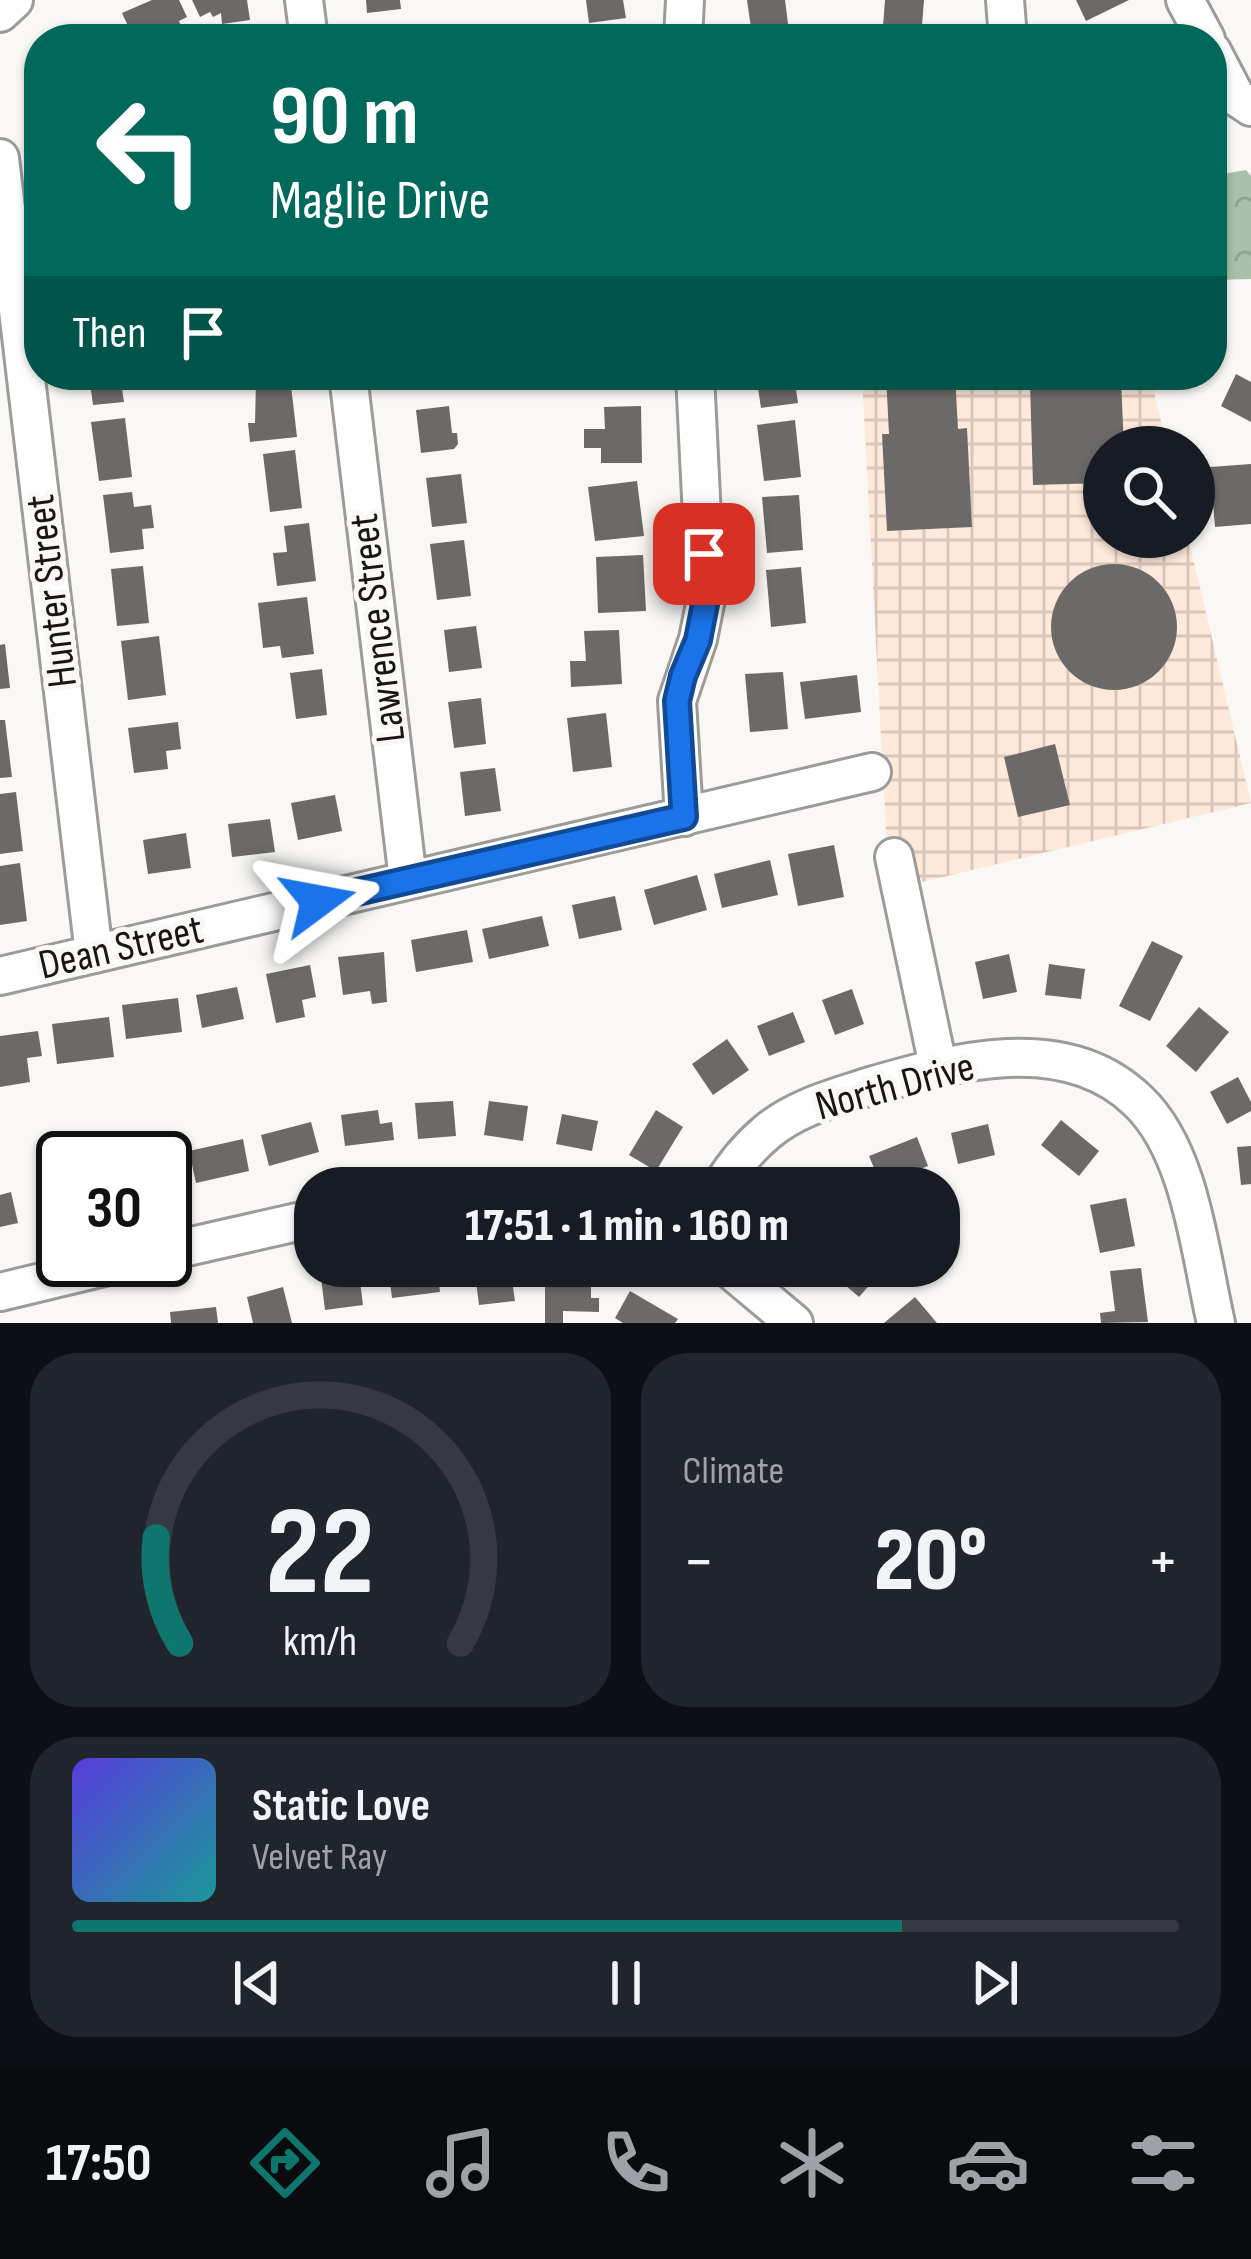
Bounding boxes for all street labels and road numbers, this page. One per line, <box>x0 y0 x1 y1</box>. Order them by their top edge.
street label: Hunter Street <box>15 492 89 690</box>
street label: Lawrence Street <box>339 511 417 745</box>
street label: Dean Street <box>34 904 208 992</box>
street label: North Drive <box>810 1041 980 1133</box>

